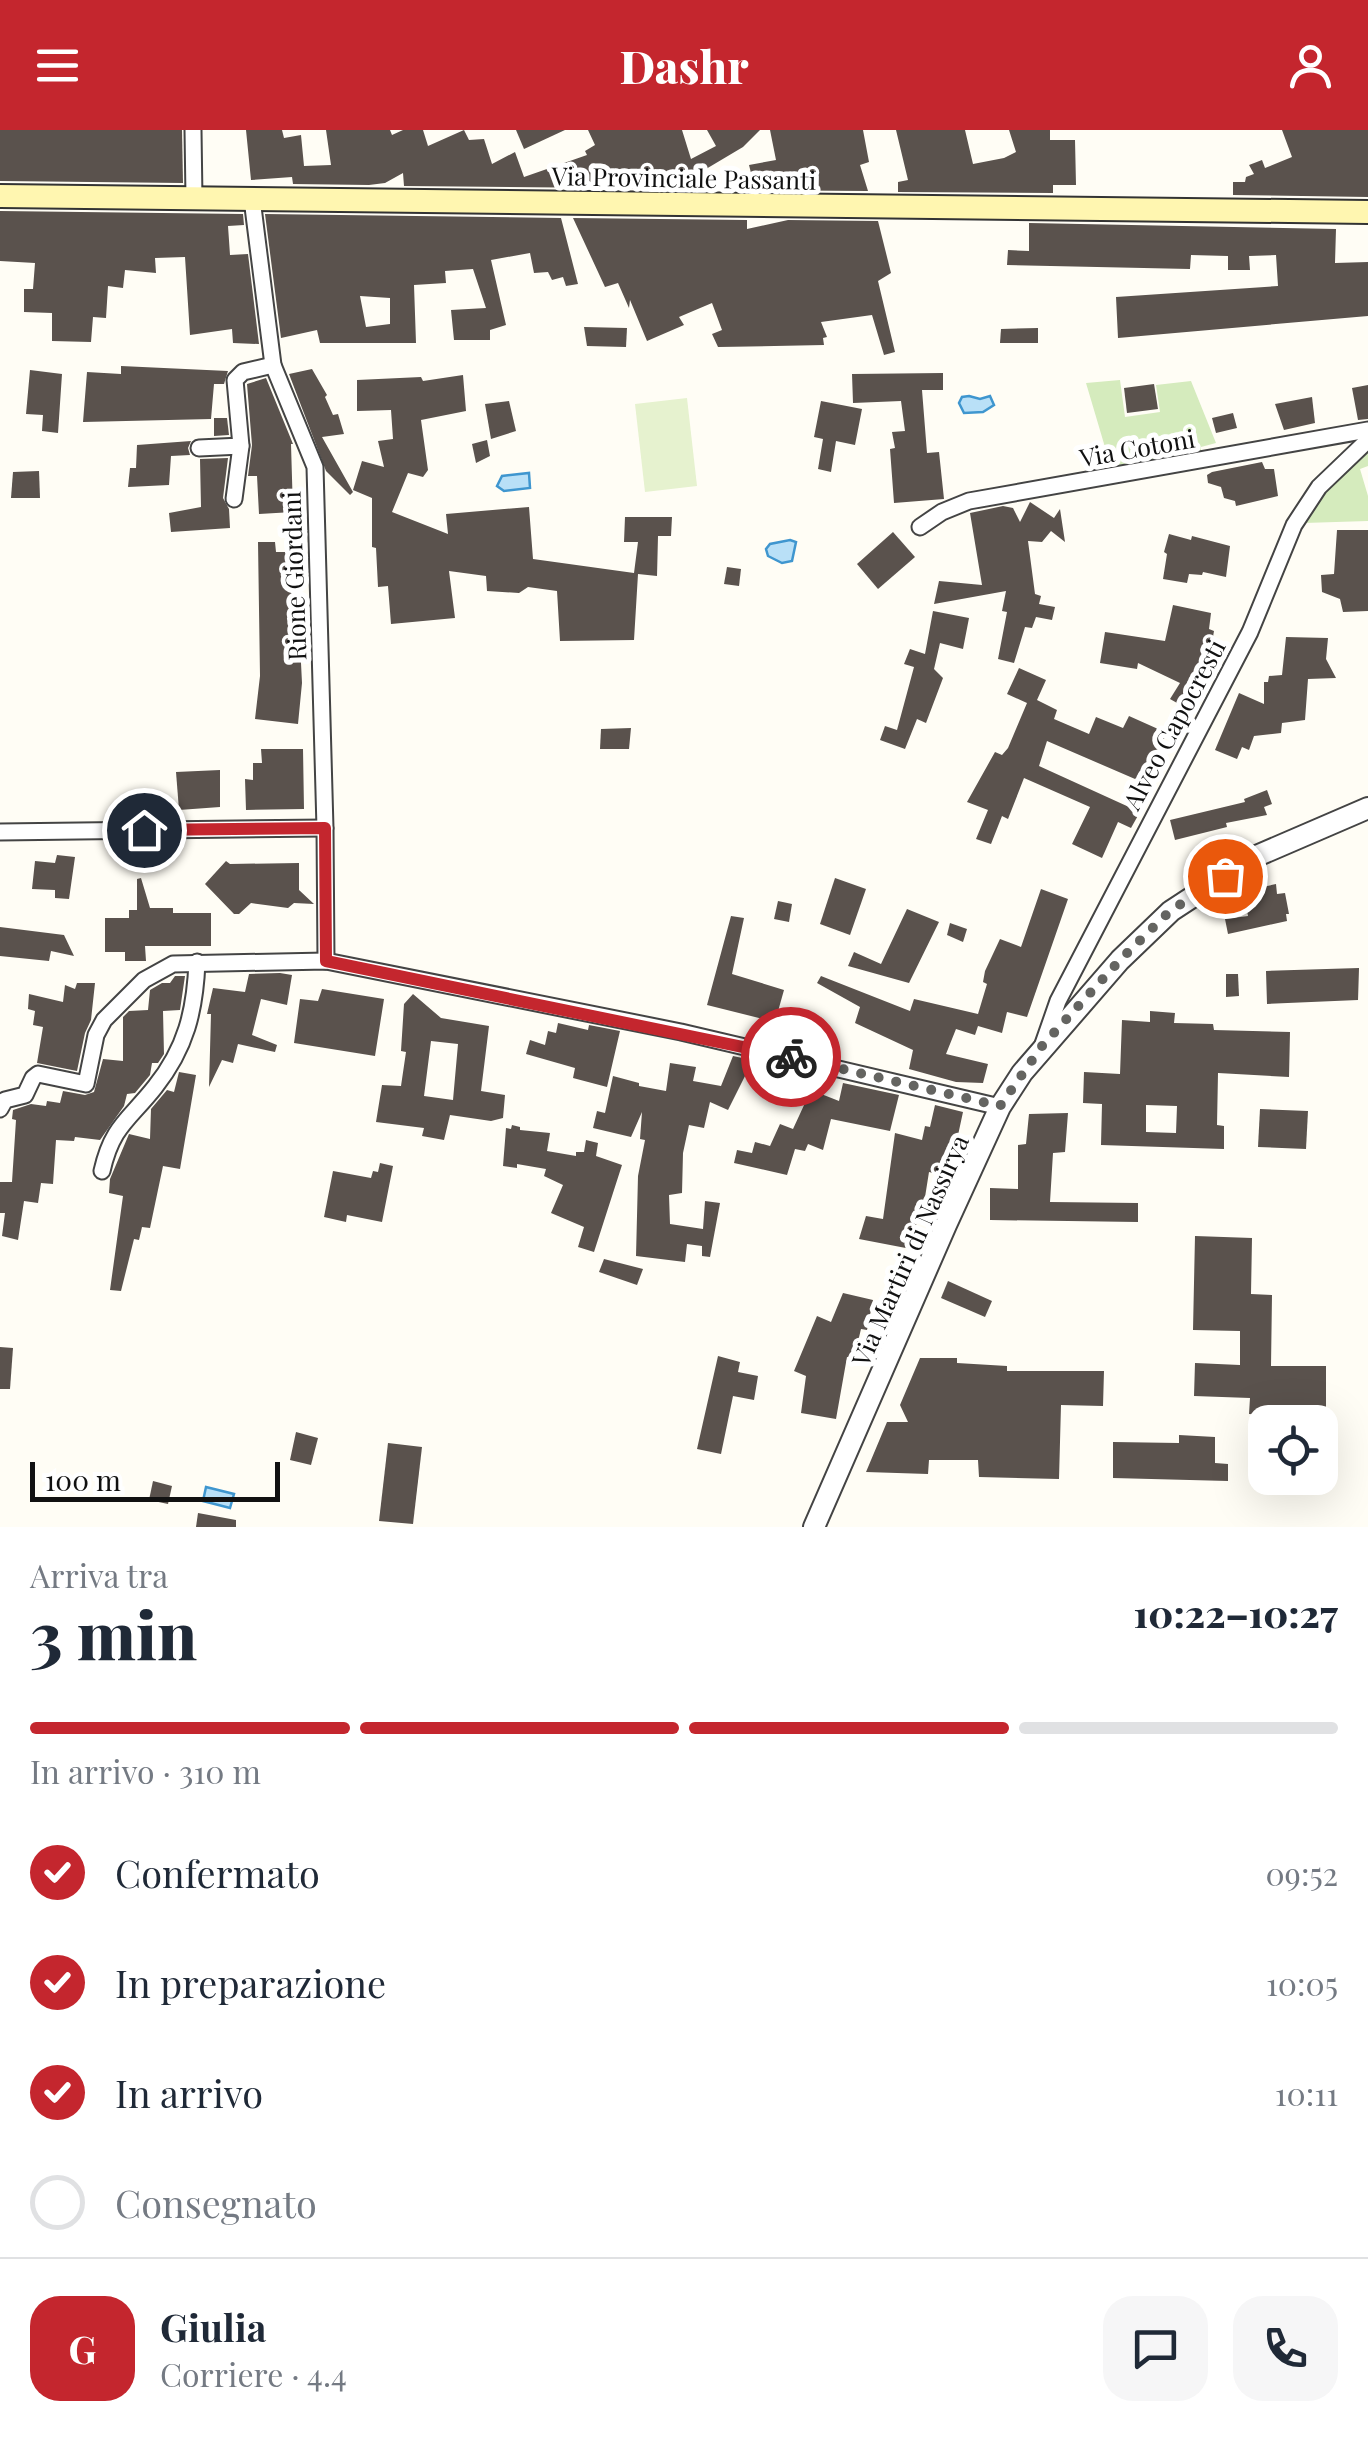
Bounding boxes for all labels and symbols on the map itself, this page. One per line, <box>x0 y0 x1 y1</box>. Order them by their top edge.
street label: Via Provinciale Passanti <box>550 158 817 196</box>
street label: Via Cotoni <box>1076 421 1197 474</box>
street label: Rione Giordani <box>274 491 312 661</box>
street label: Alveo Capocresti <box>1114 633 1232 816</box>
pin <box>102 788 187 873</box>
pin <box>1183 834 1268 919</box>
courier <box>741 1007 841 1107</box>
street label: Via Martiri di Nassirya <box>843 1129 975 1372</box>
scale bar <box>30 1457 280 1502</box>

